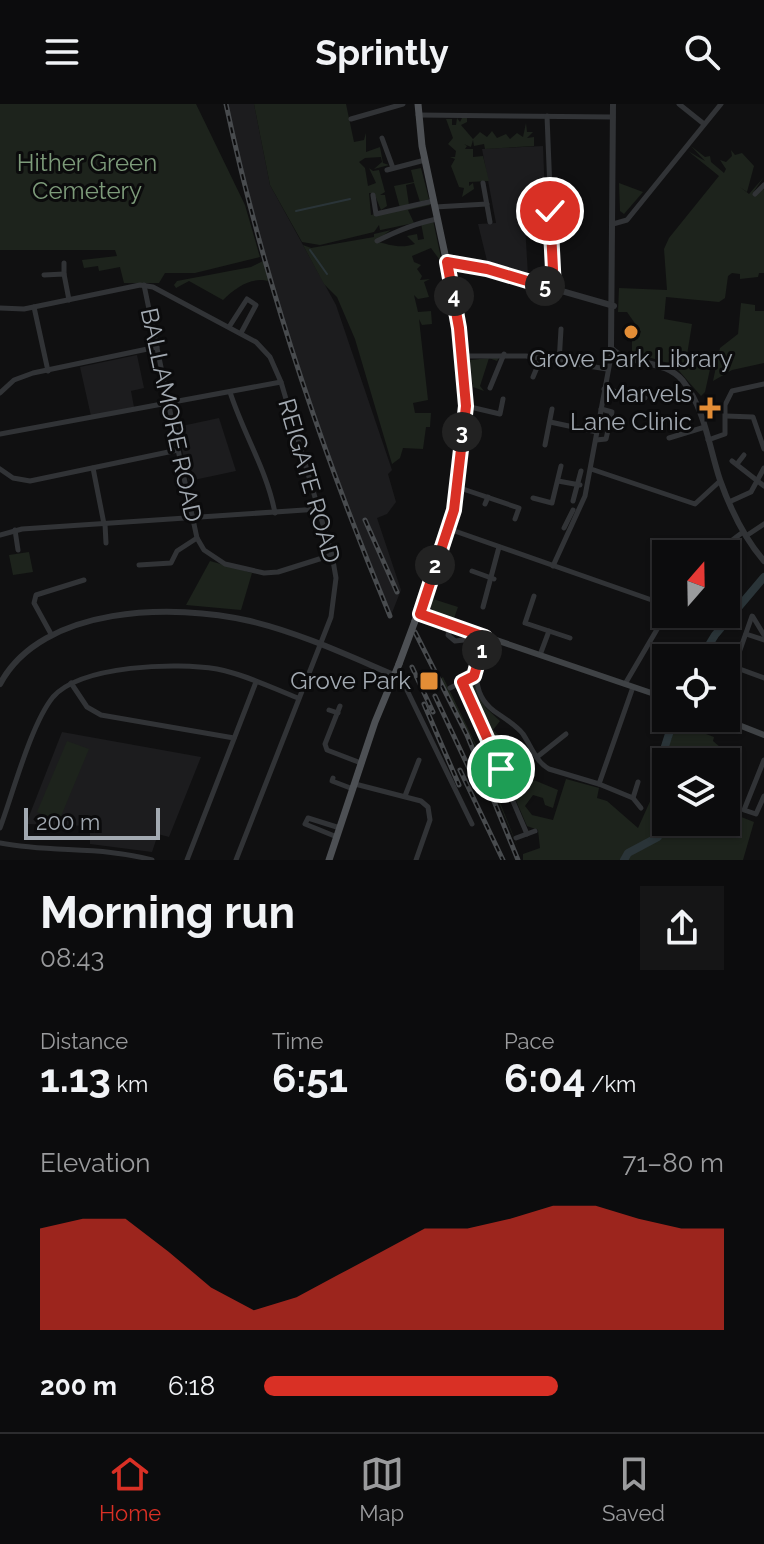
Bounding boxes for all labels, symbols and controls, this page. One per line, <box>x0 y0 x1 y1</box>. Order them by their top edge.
icon: menu <box>40 30 84 74</box>
icon: search <box>680 30 724 74</box>
text: Sprintly <box>315 31 449 73</box>
park label: Hither Green Cemetery <box>17 148 157 205</box>
pin <box>516 177 584 245</box>
icon: check <box>528 189 572 233</box>
pin: 5 <box>525 266 565 306</box>
text: 5 <box>539 273 551 299</box>
pin: 4 <box>434 276 474 316</box>
text: 4 <box>448 283 460 309</box>
street label: BALLAMORE ROAD <box>135 305 208 525</box>
marker: Grove Park Library <box>622 323 640 341</box>
place label: Grove Park Library <box>529 344 733 373</box>
place label: Marvels Lane Clinic <box>570 379 692 436</box>
street label: REIGATE ROAD <box>272 395 347 566</box>
marker: Marvels Lane Clinic <box>699 397 721 419</box>
pin: 3 <box>442 412 482 452</box>
text: 3 <box>456 419 468 445</box>
north arrow <box>652 540 740 628</box>
map controls <box>652 540 740 836</box>
pin: 2 <box>415 545 455 585</box>
text: 2 <box>429 552 441 578</box>
pin: 1 <box>462 630 502 670</box>
text: 1 <box>477 637 487 663</box>
button: locate <box>652 644 740 732</box>
place label: Grove Park <box>290 666 411 695</box>
marker: Grove Park <box>418 670 440 692</box>
pin <box>467 735 535 803</box>
icon: arrive <box>479 747 523 791</box>
button: layers <box>652 748 740 836</box>
scale bar <box>24 804 160 840</box>
text: 200 m <box>36 809 100 835</box>
button: share <box>640 886 724 970</box>
text: Morning run <box>40 887 295 938</box>
text: 08:43 <box>40 943 104 973</box>
text: Distance <box>40 1028 128 1054</box>
text: Time <box>272 1028 323 1054</box>
text: Pace <box>504 1028 554 1054</box>
text: 1.13 <box>40 1054 111 1101</box>
text: 6:51 <box>272 1054 348 1101</box>
text: 6:04 <box>504 1054 586 1101</box>
text: km <box>111 1071 148 1097</box>
text: /km <box>586 1071 636 1097</box>
text: Elevation <box>40 1148 150 1178</box>
text: 71–80 m <box>623 1148 724 1178</box>
text: 200 m <box>40 1371 117 1401</box>
text: 6:18 <box>168 1371 215 1401</box>
tab: Home <box>99 1452 161 1526</box>
tab: Map <box>359 1452 404 1526</box>
tab: Saved <box>602 1452 665 1526</box>

